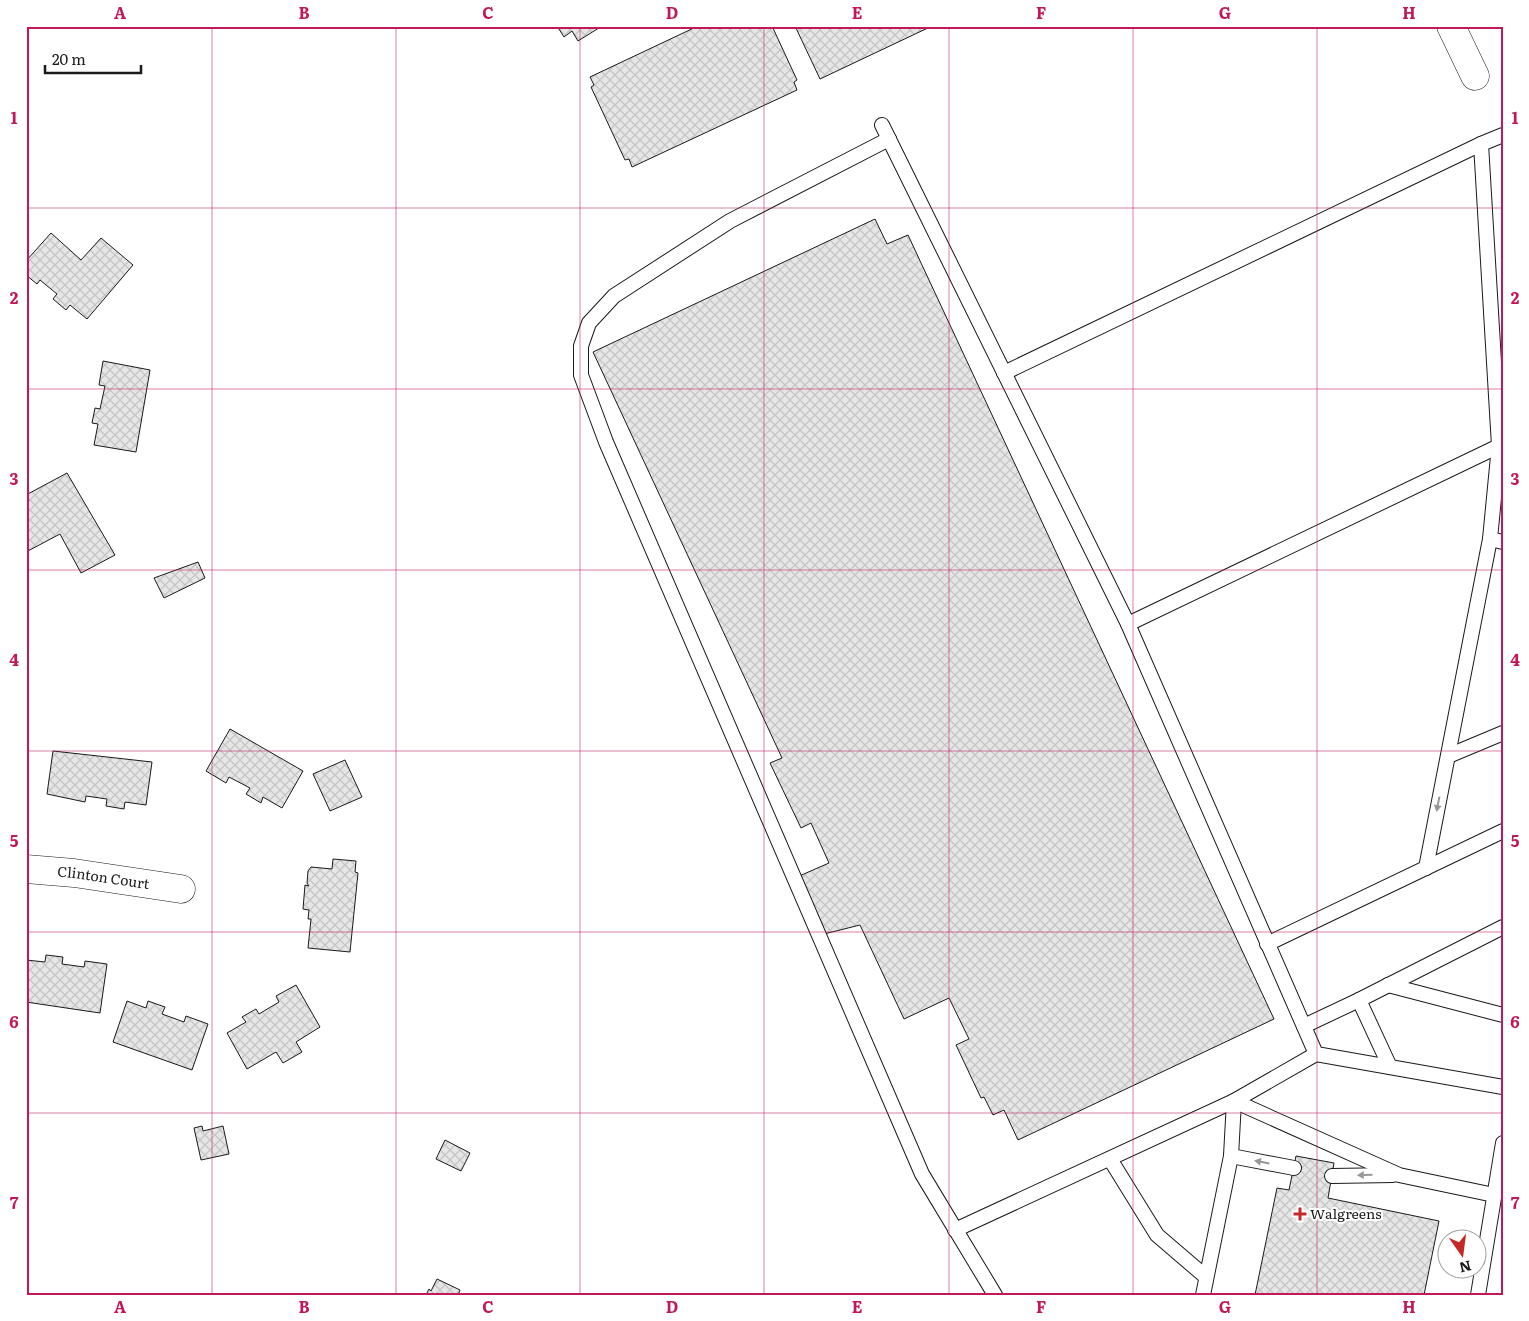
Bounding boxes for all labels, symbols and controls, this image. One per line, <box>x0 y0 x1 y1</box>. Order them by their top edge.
text: A <box>114 0 126 24</box>
text: B <box>298 0 310 24</box>
text: C <box>482 0 494 24</box>
text: D <box>666 0 678 24</box>
text: E <box>852 0 863 24</box>
text: F <box>1036 0 1046 24</box>
text: G <box>1219 0 1231 24</box>
text: H <box>1402 0 1416 24</box>
scale bar <box>45 42 141 74</box>
text: 20 m <box>52 47 86 70</box>
text: 1 <box>11 105 18 129</box>
text: 1 <box>1512 105 1519 129</box>
text: 2 <box>10 285 19 309</box>
text: 2 <box>1511 285 1520 309</box>
text: 3 <box>10 466 19 490</box>
text: 3 <box>1511 466 1520 490</box>
text: 4 <box>9 647 19 671</box>
text: 4 <box>1510 647 1520 671</box>
one-way arrow <box>1434 796 1442 812</box>
text: 5 <box>10 828 19 852</box>
text: 5 <box>1511 828 1520 852</box>
street label: Clinton Court <box>57 861 151 893</box>
text: 6 <box>9 1009 19 1033</box>
text: 6 <box>1510 1009 1520 1033</box>
one-way arrow <box>1254 1158 1270 1166</box>
one-way arrow <box>1357 1172 1373 1180</box>
text: 7 <box>10 1190 19 1214</box>
text: 7 <box>1511 1190 1520 1214</box>
place label: Walgreens <box>1310 1203 1381 1223</box>
marker: Walgreens <box>1294 1208 1306 1220</box>
north arrow <box>1436 1228 1486 1278</box>
text: N <box>1457 1256 1474 1279</box>
text: A <box>114 1294 126 1318</box>
text: B <box>298 1294 310 1318</box>
text: C <box>482 1294 494 1318</box>
text: D <box>666 1294 678 1318</box>
text: E <box>852 1294 863 1318</box>
text: F <box>1036 1294 1046 1318</box>
text: G <box>1219 1294 1231 1318</box>
text: H <box>1402 1294 1416 1318</box>

